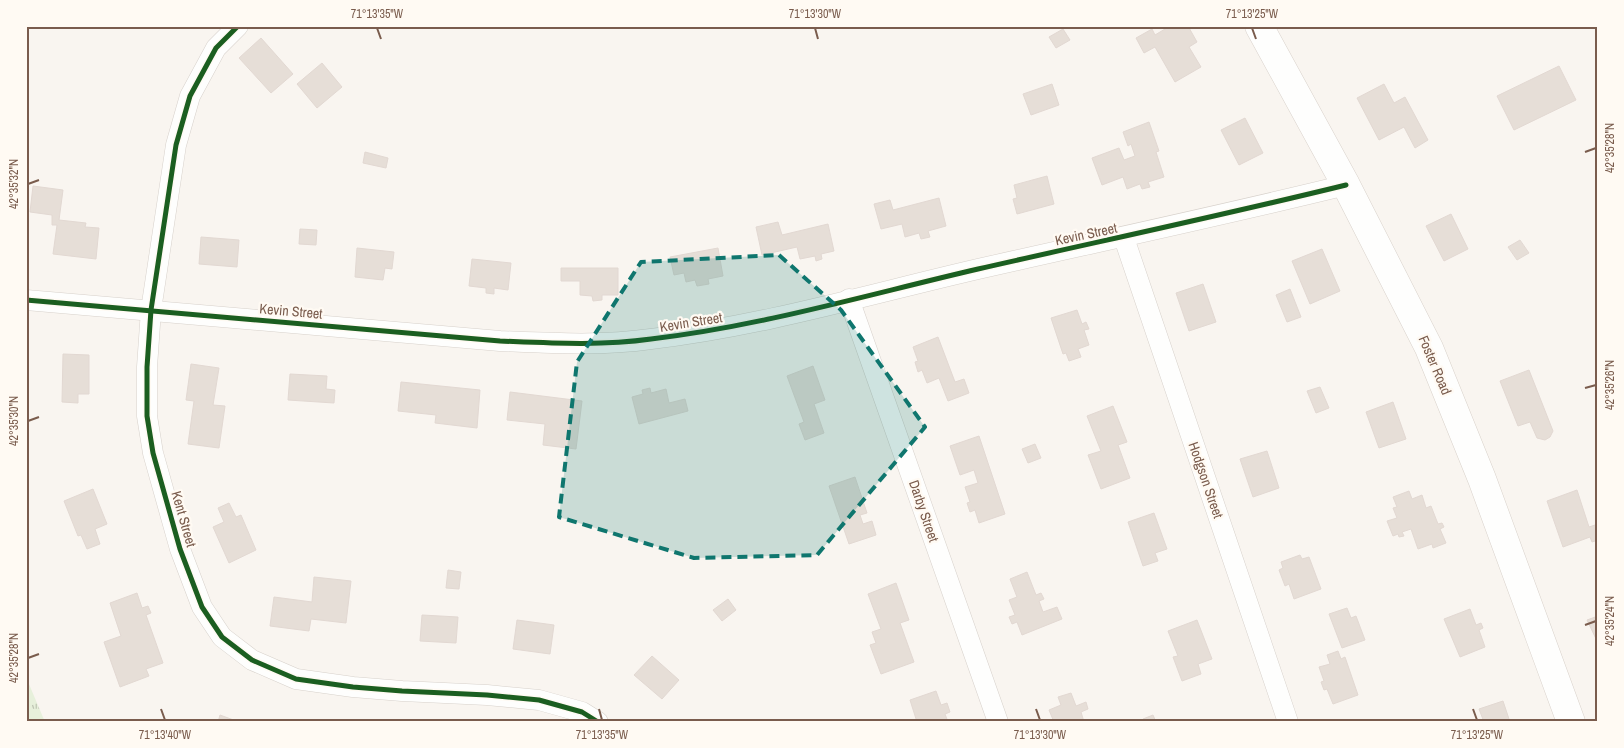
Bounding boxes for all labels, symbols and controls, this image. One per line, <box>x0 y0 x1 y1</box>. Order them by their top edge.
text: 71°13'35"W <box>351 6 404 22</box>
text: 71°13'30"W <box>789 6 842 22</box>
text: 71°13'25"W <box>1226 6 1279 22</box>
text: 42°35'28"N <box>1602 123 1618 173</box>
text: 42°35'32"N <box>6 159 22 209</box>
street label: Kevin Street <box>1053 219 1119 249</box>
street label: Kevin Street <box>259 299 323 323</box>
street label: Kevin Street <box>658 308 724 336</box>
street label: Foster Road <box>1414 333 1456 397</box>
text: 42°35'26"N <box>1602 360 1618 410</box>
text: 42°35'30"N <box>6 396 22 446</box>
street label: Hodgson Street <box>1185 439 1227 521</box>
street label: Darby Street <box>905 478 943 544</box>
street label: Kent Street <box>167 489 201 549</box>
text: 42°35'24"N <box>1602 596 1618 646</box>
text: 42°35'28"N <box>6 633 22 683</box>
text: 71°13'40"W <box>139 727 192 743</box>
text: 71°13'35"W <box>576 727 629 743</box>
text: 71°13'30"W <box>1014 727 1067 743</box>
text: 71°13'25"W <box>1451 727 1504 743</box>

